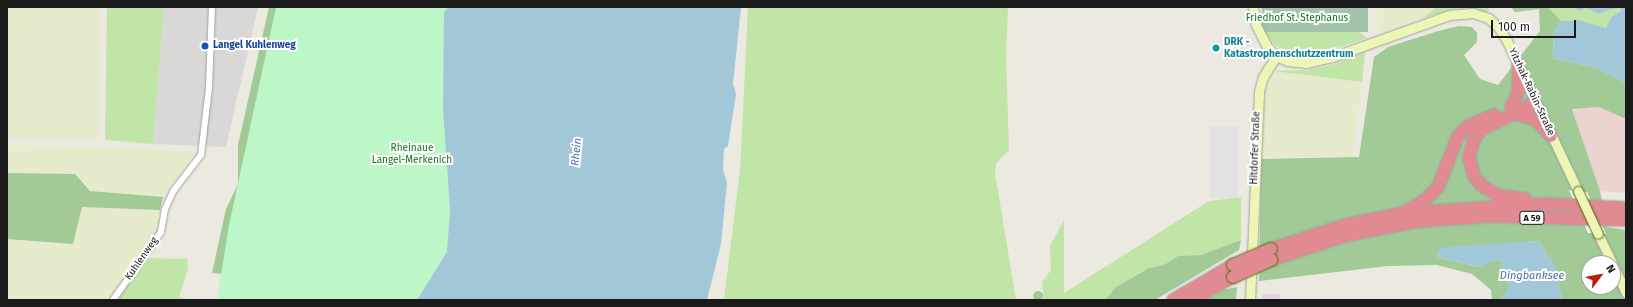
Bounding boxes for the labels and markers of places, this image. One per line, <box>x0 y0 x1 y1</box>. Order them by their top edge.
place label: DRK - Katastrophenschutzzentrum <box>1224 36 1353 60</box>
place label: Langel Kuhlenweg <box>213 40 296 52</box>
marker: Langel Kuhlenweg <box>200 41 210 51</box>
marker: DRK - Katastrophenschutzzentrum <box>1211 43 1221 53</box>

